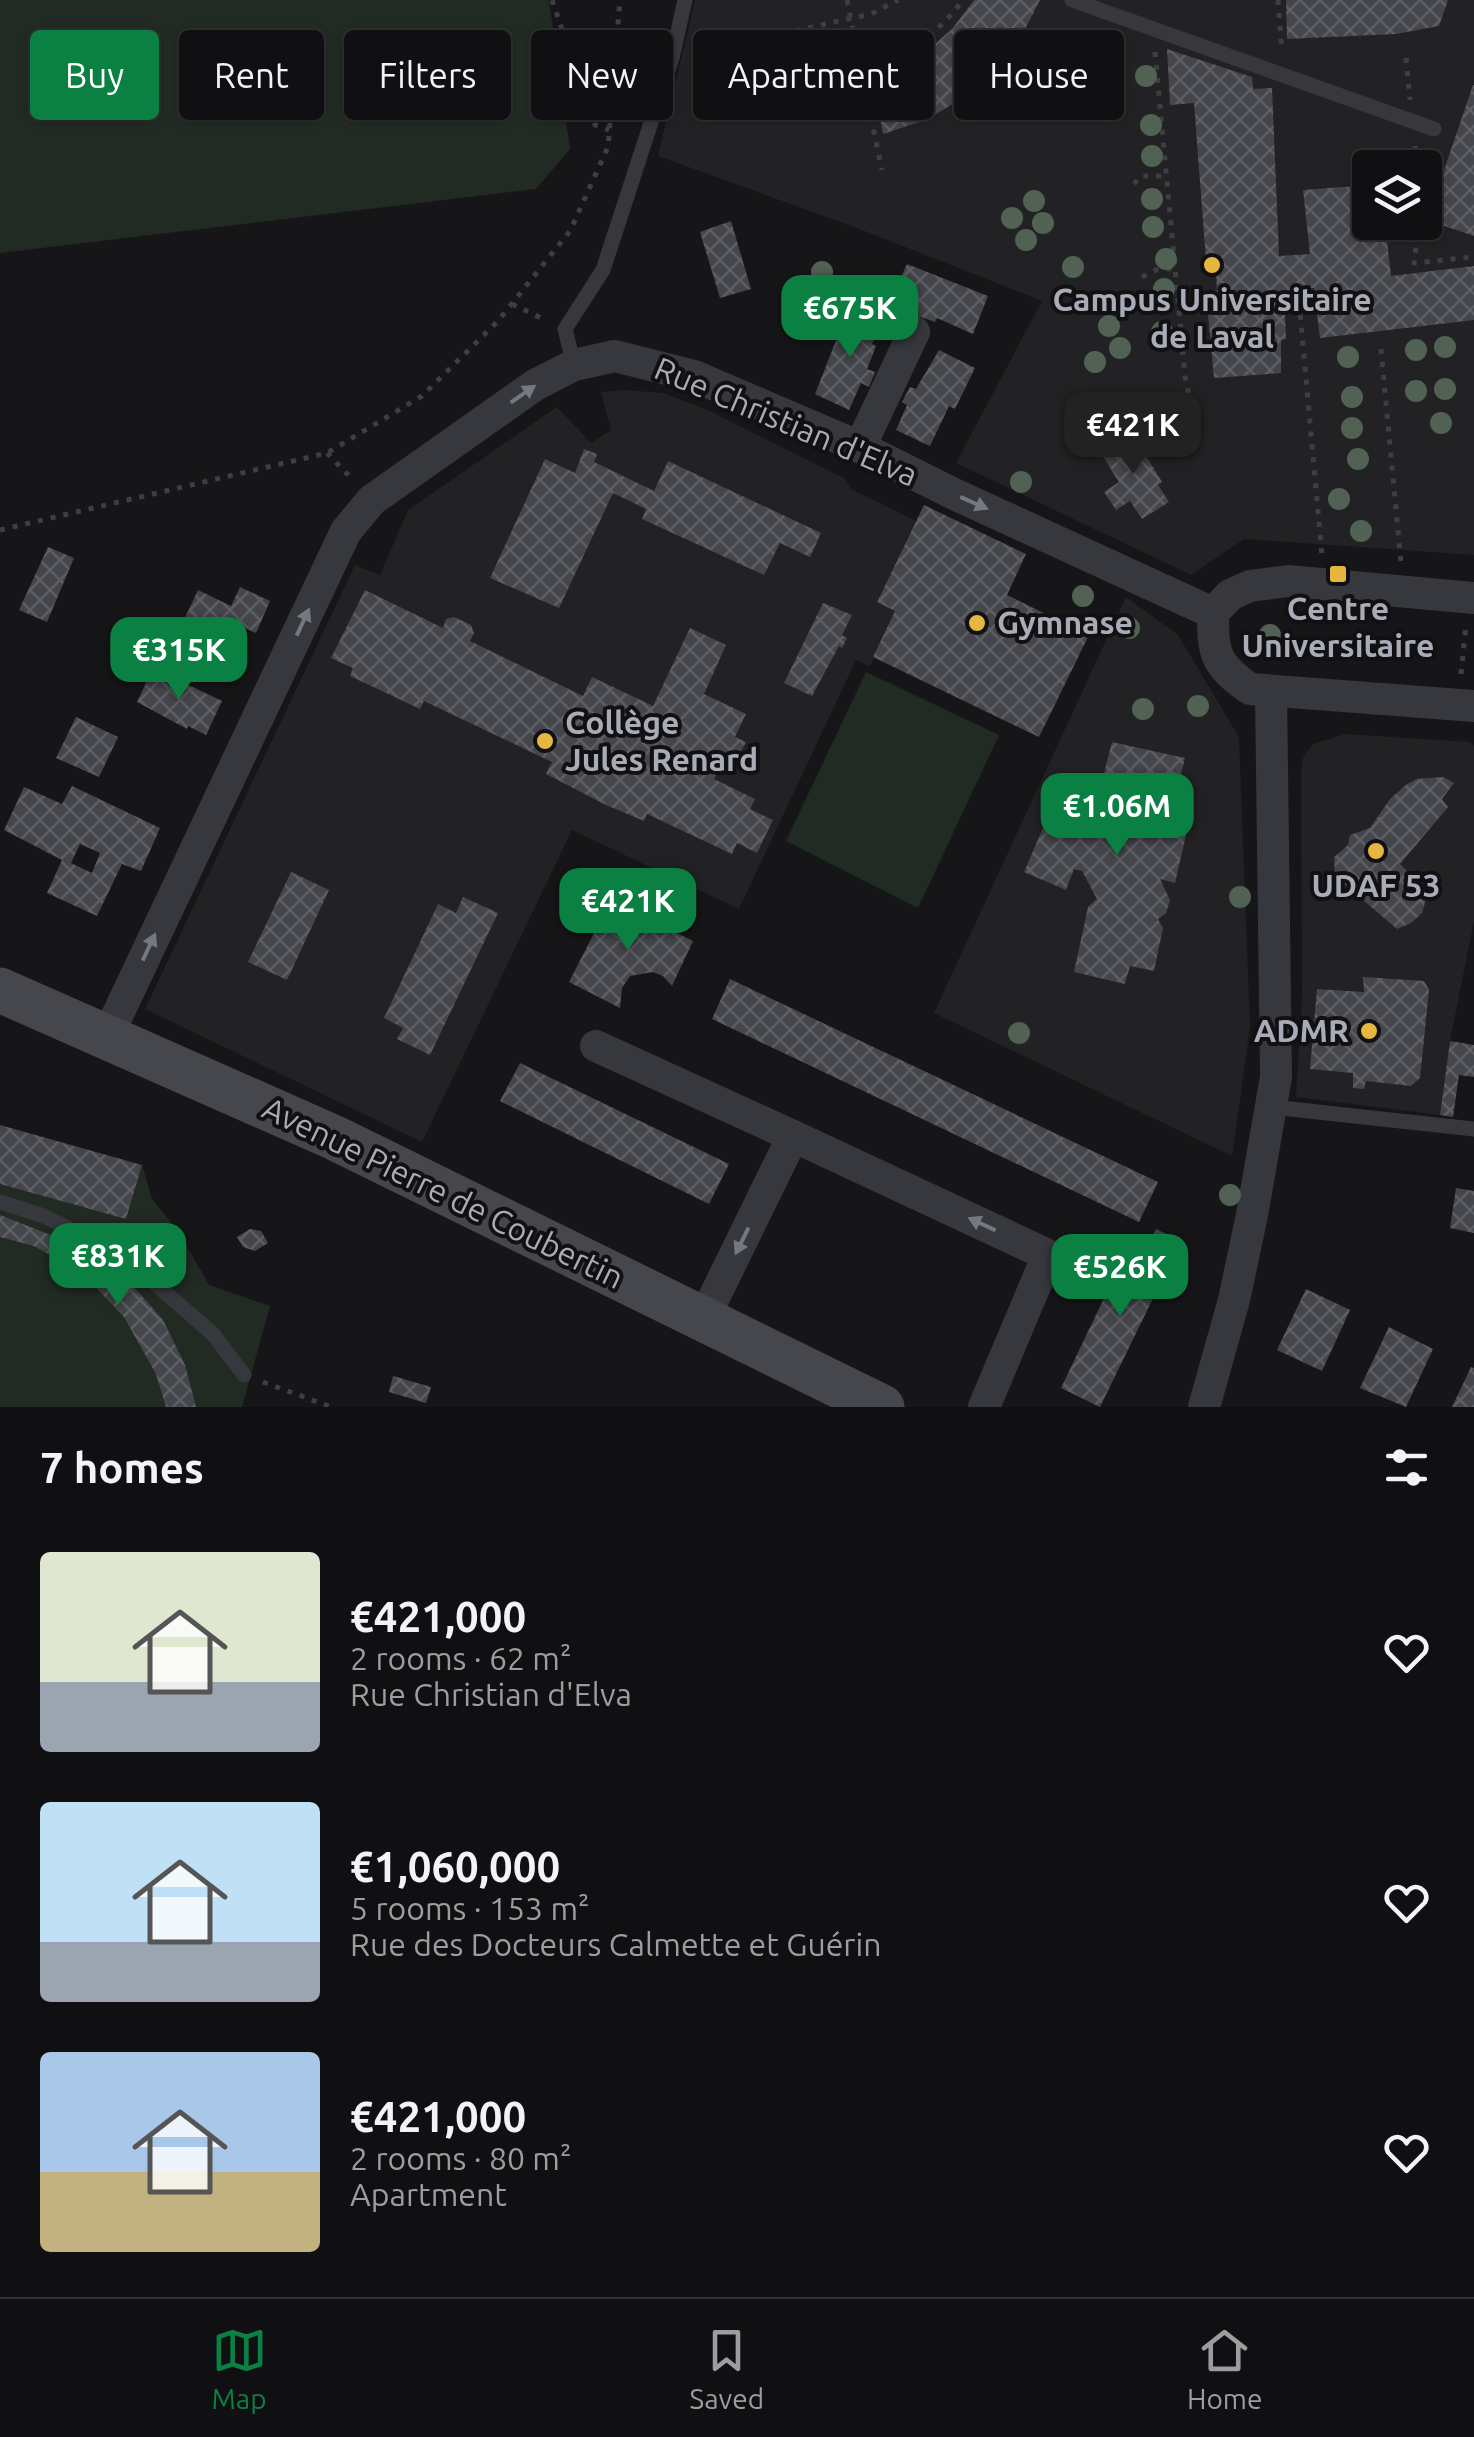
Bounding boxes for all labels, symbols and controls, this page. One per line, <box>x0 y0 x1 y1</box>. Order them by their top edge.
chip: Buy <box>30 30 159 120</box>
chip: Rent <box>179 30 324 120</box>
chip: Filters <box>344 30 511 120</box>
chip: New <box>531 30 673 120</box>
chip: Apartment <box>693 30 934 120</box>
chip: House <box>954 30 1124 120</box>
map controls <box>1352 150 1442 240</box>
button: layers <box>1352 150 1442 240</box>
marker: Campus Universitaire de Laval <box>1201 254 1223 276</box>
pin: €675K <box>780 275 920 360</box>
place label: Campus Universitaire de Laval <box>1052 281 1372 354</box>
text: €675K <box>803 289 897 325</box>
street label: Rue Christian d'Elva <box>650 349 923 493</box>
one-way arrow <box>509 385 536 404</box>
pin: €421K <box>1063 392 1203 477</box>
text: €421K <box>1086 406 1180 442</box>
one-way arrow <box>959 495 989 511</box>
marker: Centre Universitaire <box>1327 563 1349 585</box>
place label: Centre Universitaire <box>1242 590 1434 663</box>
place label: Gymnase <box>997 604 1133 640</box>
one-way arrow <box>295 607 311 637</box>
marker: Gymnase <box>966 612 988 634</box>
pin: €315K <box>109 617 249 702</box>
text: €315K <box>132 631 226 667</box>
place label: Collège Jules Renard <box>565 704 758 777</box>
marker: Collège Jules Renard <box>534 730 556 752</box>
pin: €1.06M <box>1036 773 1198 858</box>
text: €1.06M <box>1063 787 1171 823</box>
marker: UDAF 53 <box>1365 840 1387 862</box>
place label: UDAF 53 <box>1311 867 1441 903</box>
pin: €421K <box>558 868 698 953</box>
text: €421K <box>581 882 675 918</box>
one-way arrow <box>141 933 158 962</box>
place label: ADMR <box>1254 1012 1349 1048</box>
marker: ADMR <box>1358 1020 1380 1042</box>
street label: Avenue Pierre de Coubertin <box>257 1089 629 1295</box>
one-way arrow <box>967 1216 996 1233</box>
pin: €831K <box>48 1223 188 1308</box>
one-way arrow <box>734 1227 751 1256</box>
pin: €526K <box>1050 1234 1190 1319</box>
text: €831K <box>71 1237 165 1273</box>
text: €526K <box>1073 1248 1167 1284</box>
icon: filters <box>1379 1440 1434 1495</box>
text: 7 homes <box>40 1444 204 1491</box>
icon: home <box>120 1592 240 1712</box>
text: €421,000 <box>350 1593 526 1640</box>
icon: heart <box>1379 1625 1434 1680</box>
text: 2 rooms · 62 m² <box>350 1640 571 1676</box>
text: Rue Christian d'Elva <box>350 1676 632 1712</box>
icon: home <box>120 1842 240 1962</box>
text: €1,060,000 <box>350 1843 560 1890</box>
icon: heart <box>1379 1875 1434 1930</box>
text: 5 rooms · 153 m² <box>350 1890 590 1926</box>
text: Rue des Docteurs Calmette et Guérin <box>350 1926 882 1962</box>
icon: home <box>120 2092 240 2212</box>
text: €421,000 <box>350 2093 526 2140</box>
icon: heart <box>1379 2125 1434 2180</box>
text: 2 rooms · 80 m² <box>350 2140 571 2176</box>
text: Apartment <box>350 2176 507 2212</box>
tab: Map <box>211 2323 267 2414</box>
tab: Saved <box>690 2323 764 2414</box>
tab: Home <box>1187 2323 1263 2414</box>

